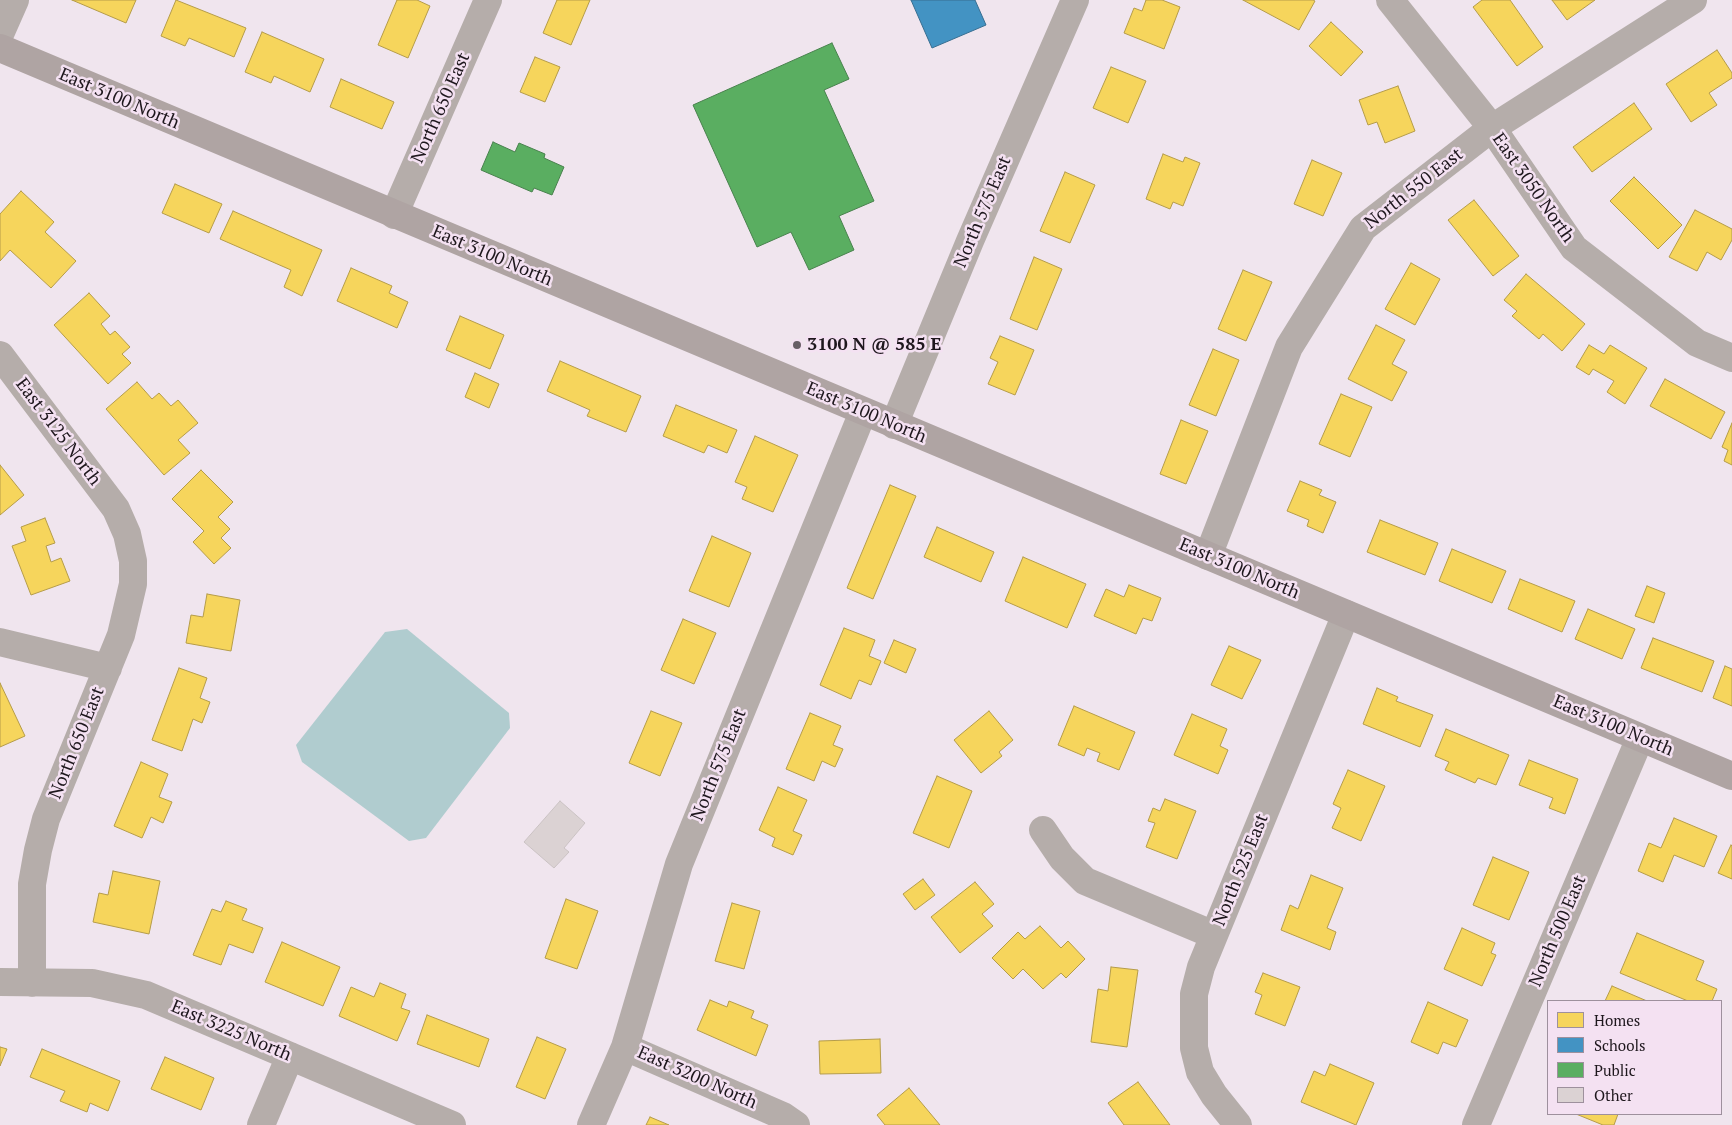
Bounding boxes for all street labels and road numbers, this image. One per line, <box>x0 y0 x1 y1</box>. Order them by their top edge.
street label: North 650 East <box>407 49 475 167</box>
street label: East 3100 North <box>56 64 182 134</box>
street label: East 3050 North <box>1487 129 1579 247</box>
street label: North 550 East <box>1361 144 1467 234</box>
street label: North 575 East <box>950 153 1016 271</box>
street label: East 3100 North <box>429 221 555 291</box>
street label: East 3125 North <box>11 374 105 490</box>
street label: East 3100 North <box>803 378 929 448</box>
street label: East 3100 North <box>1176 534 1302 604</box>
street label: North 650 East <box>45 684 109 802</box>
street label: East 3100 North <box>1550 691 1676 761</box>
street label: North 575 East <box>687 706 751 824</box>
street label: North 525 East <box>1209 811 1273 929</box>
street label: North 500 East <box>1525 872 1591 990</box>
street label: East 3225 North <box>168 996 294 1066</box>
street label: East 3200 North <box>634 1042 760 1114</box>

